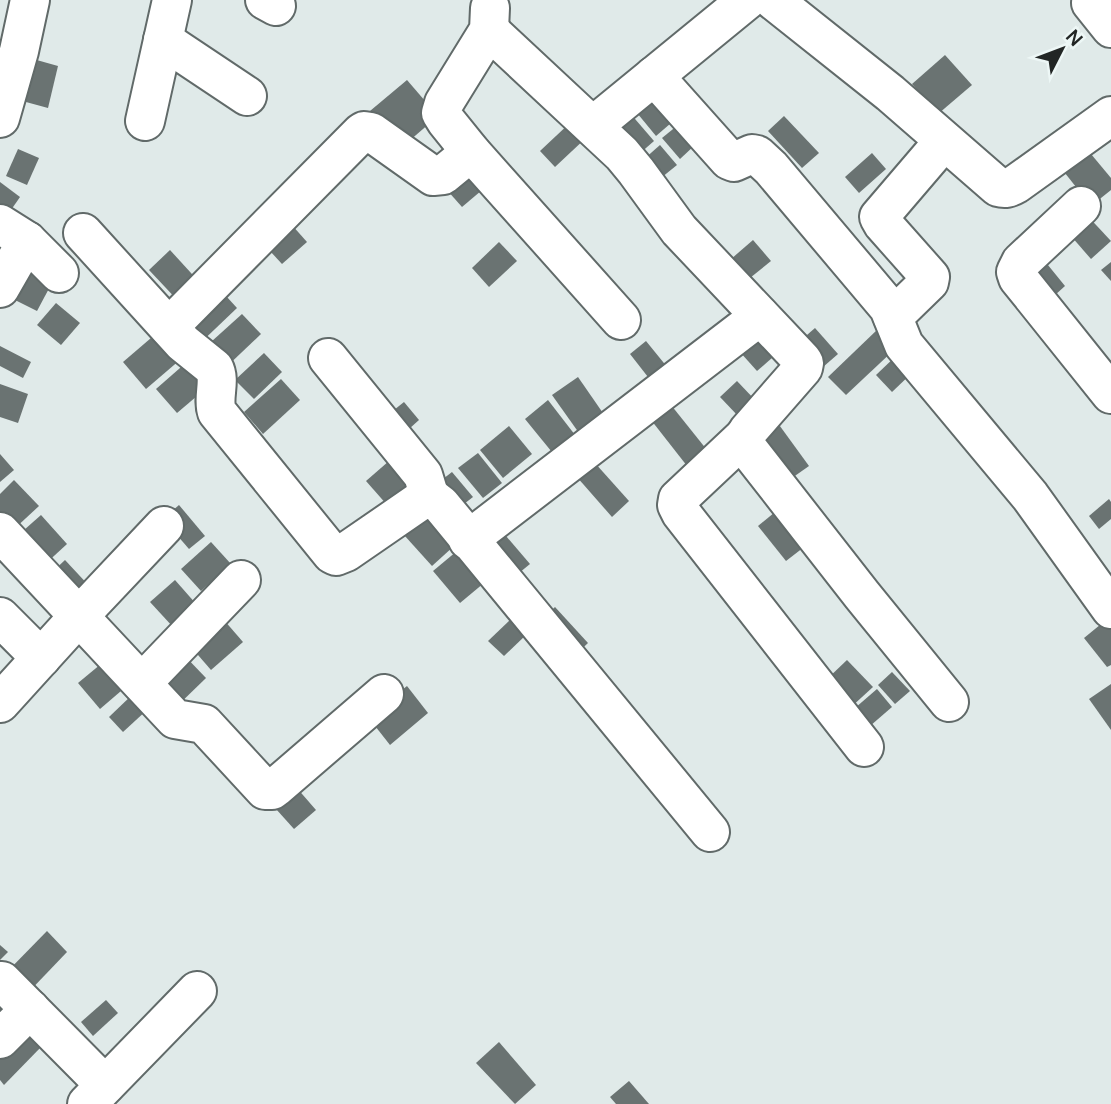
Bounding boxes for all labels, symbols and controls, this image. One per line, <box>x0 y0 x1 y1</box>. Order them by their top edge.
north arrow <box>1027 14 1097 84</box>
text: N <box>1060 24 1089 51</box>

